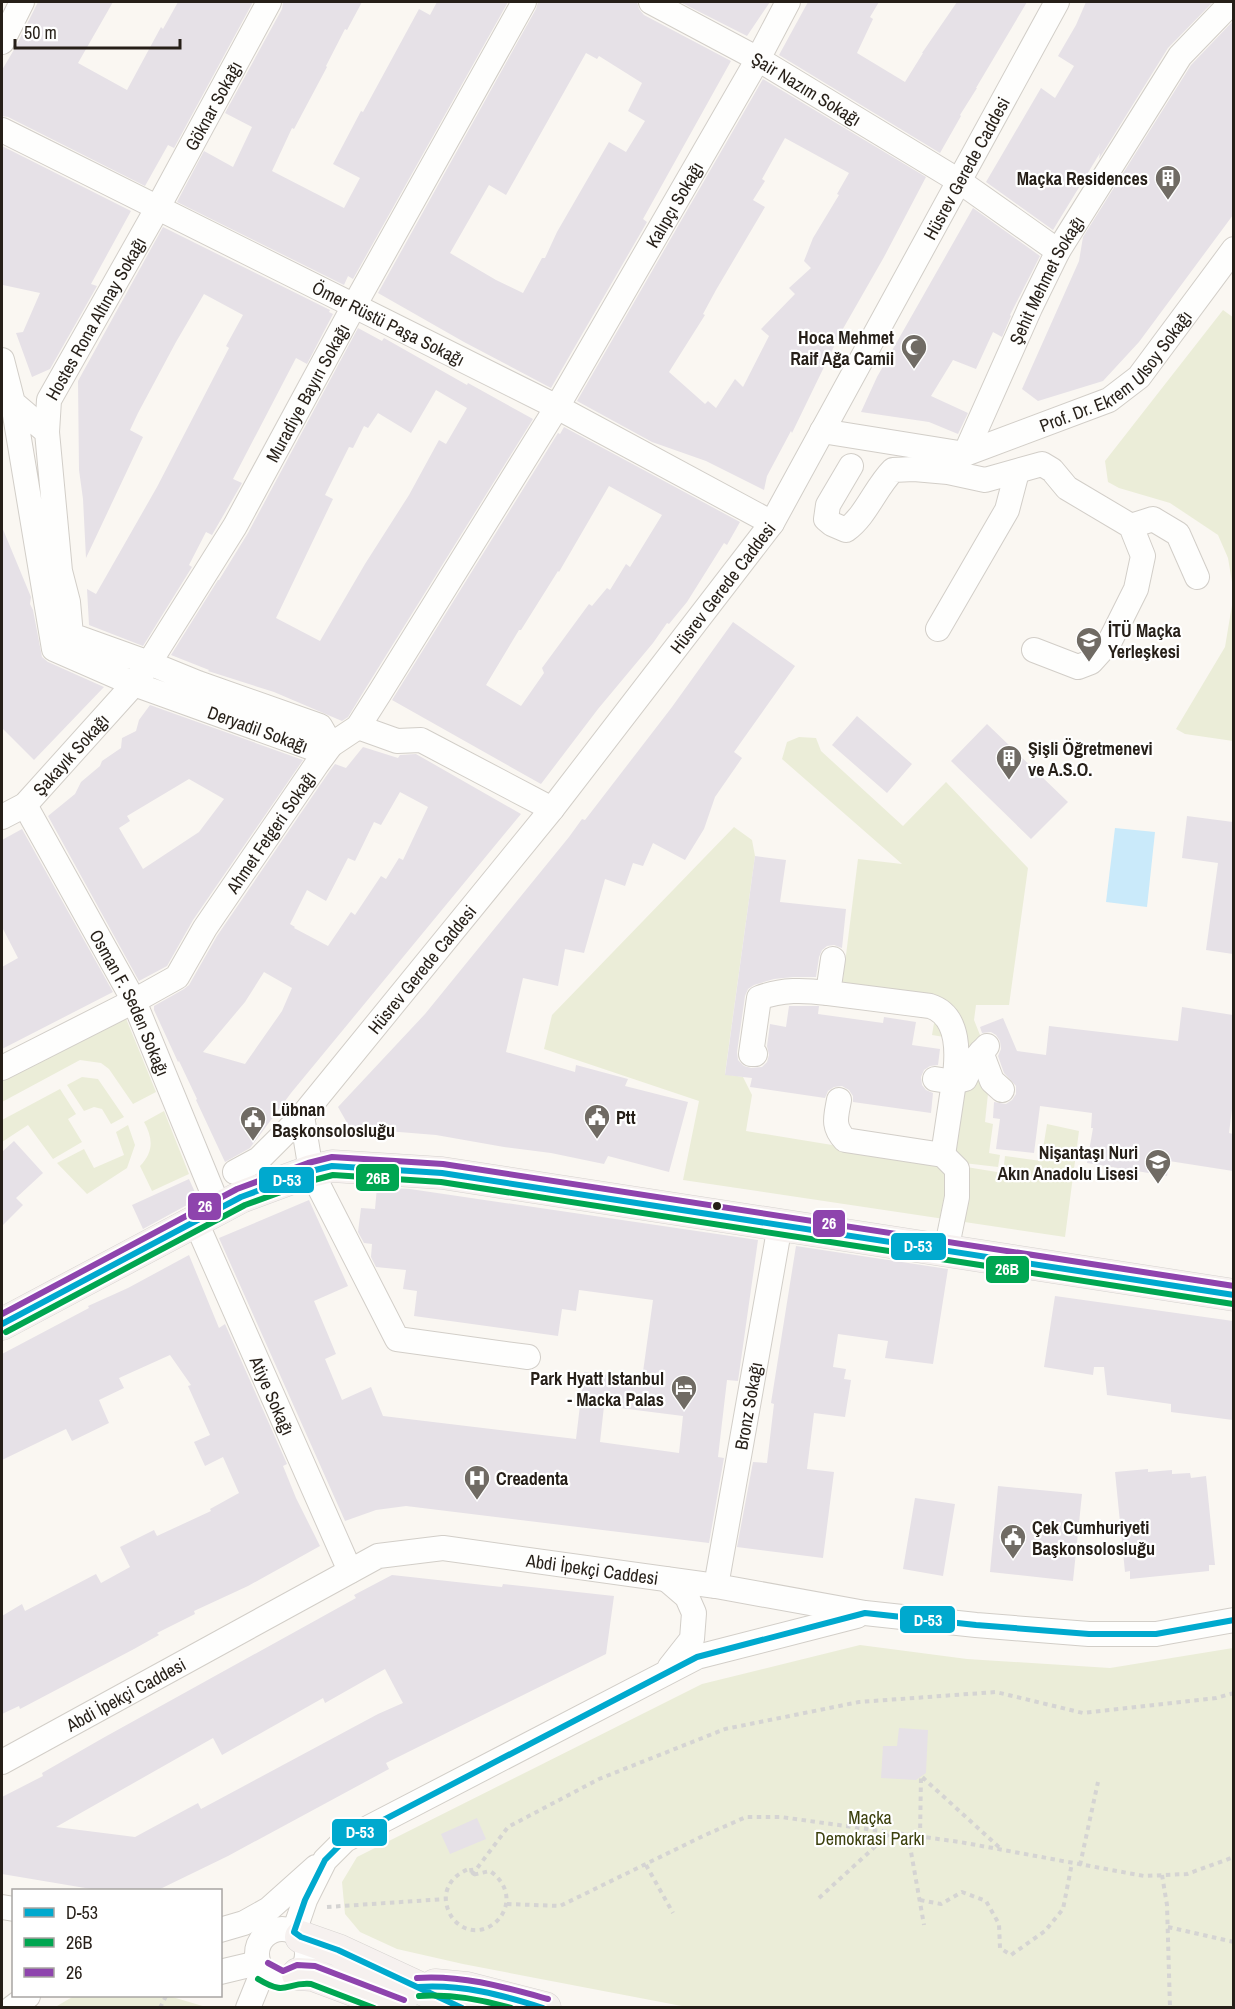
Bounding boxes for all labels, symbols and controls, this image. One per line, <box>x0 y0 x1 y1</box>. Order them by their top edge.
scale bar <box>15 12 180 50</box>
text: 50 m <box>24 20 57 45</box>
street label: Şair Nazım Sokağı <box>747 46 866 131</box>
street label: Göknar Sokağı <box>178 56 247 155</box>
street label: Hüsrev Gerede Caddesi <box>917 92 1015 244</box>
street label: Kalıpçı Sokağı <box>639 157 709 252</box>
building icon: Maçka Residences <box>1153 163 1183 201</box>
place label: Maçka Residences <box>1017 166 1148 191</box>
street label: Şehit Mehmet Sokağı <box>1003 211 1090 349</box>
street label: Hostes Rona Altınay Sokağı <box>39 232 151 404</box>
street label: Ömer Rüstü Paşa Sokağı <box>308 274 469 372</box>
street label: Prof. Dr. Ekrem Ulsoy Sokağı <box>1036 305 1197 438</box>
street label: Muradiye Bayırı Sokağı <box>259 319 355 466</box>
place label: Hoca Mehmet Raif Ağa Camii <box>790 325 894 371</box>
mosque icon: Hoca Mehmet Raif Ağa Camii <box>899 332 929 370</box>
street label: Hüsrev Gerede Caddesi <box>664 517 781 658</box>
place label: İTÜ Maçka Yerleşkesi <box>1108 618 1182 664</box>
school or university icon: İTÜ Maçka Yerleşkesi <box>1074 625 1104 663</box>
street label: Deryadil Sokağı <box>204 699 312 758</box>
street label: Şakayık Sokağı <box>27 708 114 801</box>
place label: Şişli Öğretmenevi ve A.S.O. <box>1028 736 1153 782</box>
building icon: Şişli Öğretmenevi ve A.S.O. <box>994 743 1024 781</box>
street label: Ahmet Fetgeri Sokağı <box>219 766 321 899</box>
street label: Hüsrev Gerede Caddesi <box>362 900 482 1039</box>
street label: Osman F. Seden Sokağı <box>84 925 176 1080</box>
place label: Lübnan Başkonsolosluğu <box>272 1097 395 1143</box>
public building icon: Ptt <box>582 1102 612 1140</box>
public building icon: Lübnan Başkonsolosluğu <box>238 1104 268 1142</box>
place label: Ptt <box>616 1105 636 1130</box>
place label: Nişantaşı Nuri Akın Anadolu Lisesi <box>997 1140 1138 1186</box>
school or university icon: Nişantaşı Nuri Akın Anadolu Lisesi <box>1143 1147 1173 1185</box>
line badge: 26B <box>355 1163 400 1192</box>
line badge: D-53 <box>258 1166 315 1194</box>
text: 26B <box>366 1167 390 1189</box>
text: D-53 <box>273 1169 301 1191</box>
line badge: 26 <box>187 1192 222 1221</box>
text: 26 <box>198 1195 212 1217</box>
unlabelled marker <box>711 1200 723 1212</box>
line badge: 26 <box>812 1209 846 1238</box>
text: 26 <box>822 1212 836 1234</box>
line badge: D-53 <box>890 1232 947 1261</box>
text: D-53 <box>904 1235 932 1257</box>
line badge: 26B <box>985 1255 1030 1284</box>
text: 26B <box>995 1258 1019 1280</box>
street label: Atiye Sokağı <box>244 1351 301 1439</box>
street label: Bronz Sokağı <box>728 1360 768 1452</box>
place label: Park Hyatt Istanbul - Macka Palas <box>530 1366 664 1412</box>
hotel icon: Park Hyatt Istanbul - Macka Palas <box>669 1373 699 1411</box>
hospital icon: Creadenta <box>462 1463 492 1501</box>
place label: Creadenta <box>496 1466 569 1491</box>
place label: Çek Cumhuriyeti Başkonsolosluğu <box>1032 1515 1155 1561</box>
public building icon: Çek Cumhuriyeti Başkonsolosluğu <box>998 1522 1028 1560</box>
street label: Abdi İpekçi Caddesi <box>524 1547 660 1590</box>
line badge: D-53 <box>899 1605 956 1634</box>
text: D-53 <box>914 1609 942 1631</box>
street label: Abdi İpekçi Caddesi <box>60 1651 190 1738</box>
park label: Maçka Demokrasi Parkı <box>815 1805 925 1851</box>
line badge: D-53 <box>331 1818 388 1847</box>
text: D-53 <box>346 1821 374 1843</box>
legend <box>12 1889 222 1997</box>
text: D-53 <box>66 1900 98 1925</box>
text: 26B <box>66 1930 92 1955</box>
text: 26 <box>66 1960 82 1985</box>

